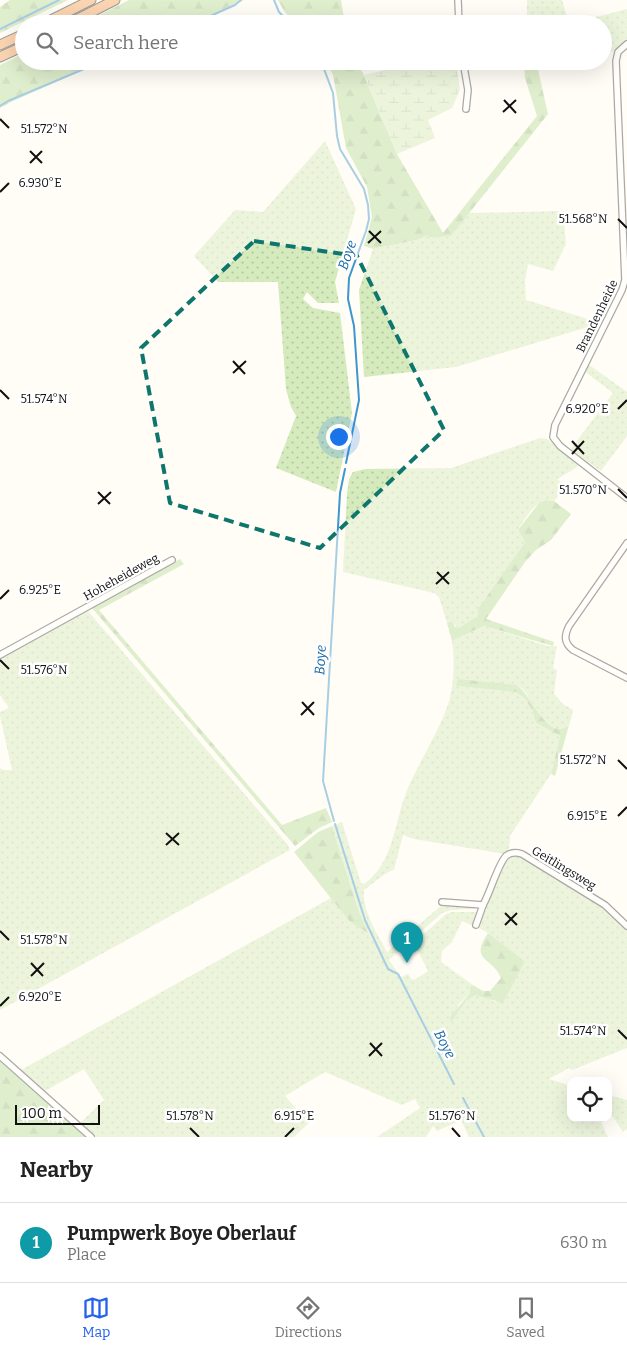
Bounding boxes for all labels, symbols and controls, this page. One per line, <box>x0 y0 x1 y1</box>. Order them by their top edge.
search box <box>15 15 612 70</box>
icon: search <box>33 29 61 57</box>
text: Search here <box>73 31 178 54</box>
text: 51.572°N <box>20 122 68 136</box>
text: 6.930°E <box>18 176 62 190</box>
text: 51.568°N <box>558 212 608 226</box>
water label: Boye <box>335 238 360 272</box>
street label: Brandenheide <box>573 277 621 355</box>
text: 51.574°N <box>20 392 68 406</box>
text: 6.920°E <box>565 402 609 416</box>
your location <box>326 424 352 450</box>
text: 51.570°N <box>559 483 607 497</box>
street label: Hoheheideweg <box>81 550 161 603</box>
text: 6.925°E <box>19 583 61 597</box>
water label: Boye <box>311 645 330 675</box>
text: 51.576°N <box>20 663 68 677</box>
text: 51.572°N <box>559 753 607 767</box>
text: 6.915°E <box>567 809 607 823</box>
street label: Geitlingsweg <box>529 843 599 893</box>
pin: 1 <box>391 922 423 963</box>
text: 51.578°N <box>20 933 68 947</box>
text: 6.920°E <box>18 990 62 1004</box>
text: 51.574°N <box>559 1024 607 1038</box>
water label: Boye <box>430 1027 459 1061</box>
map controls <box>567 1077 612 1122</box>
button: locate <box>567 1077 612 1122</box>
scale bar <box>15 1102 100 1125</box>
text: 100 m <box>22 1105 62 1122</box>
text: 51.578°N <box>166 1109 214 1123</box>
text: 6.915°E <box>274 1109 314 1123</box>
text: 51.576°N <box>428 1109 476 1123</box>
text: Nearby <box>20 1157 93 1183</box>
text: Pumpwerk Boye Oberlauf <box>67 1222 296 1245</box>
text: 1 <box>33 1233 39 1252</box>
text: 630 m <box>560 1233 607 1252</box>
text: Place <box>67 1245 106 1264</box>
tab: Map <box>82 1294 110 1341</box>
tab: Directions <box>275 1294 342 1341</box>
tab: Saved <box>506 1294 545 1341</box>

